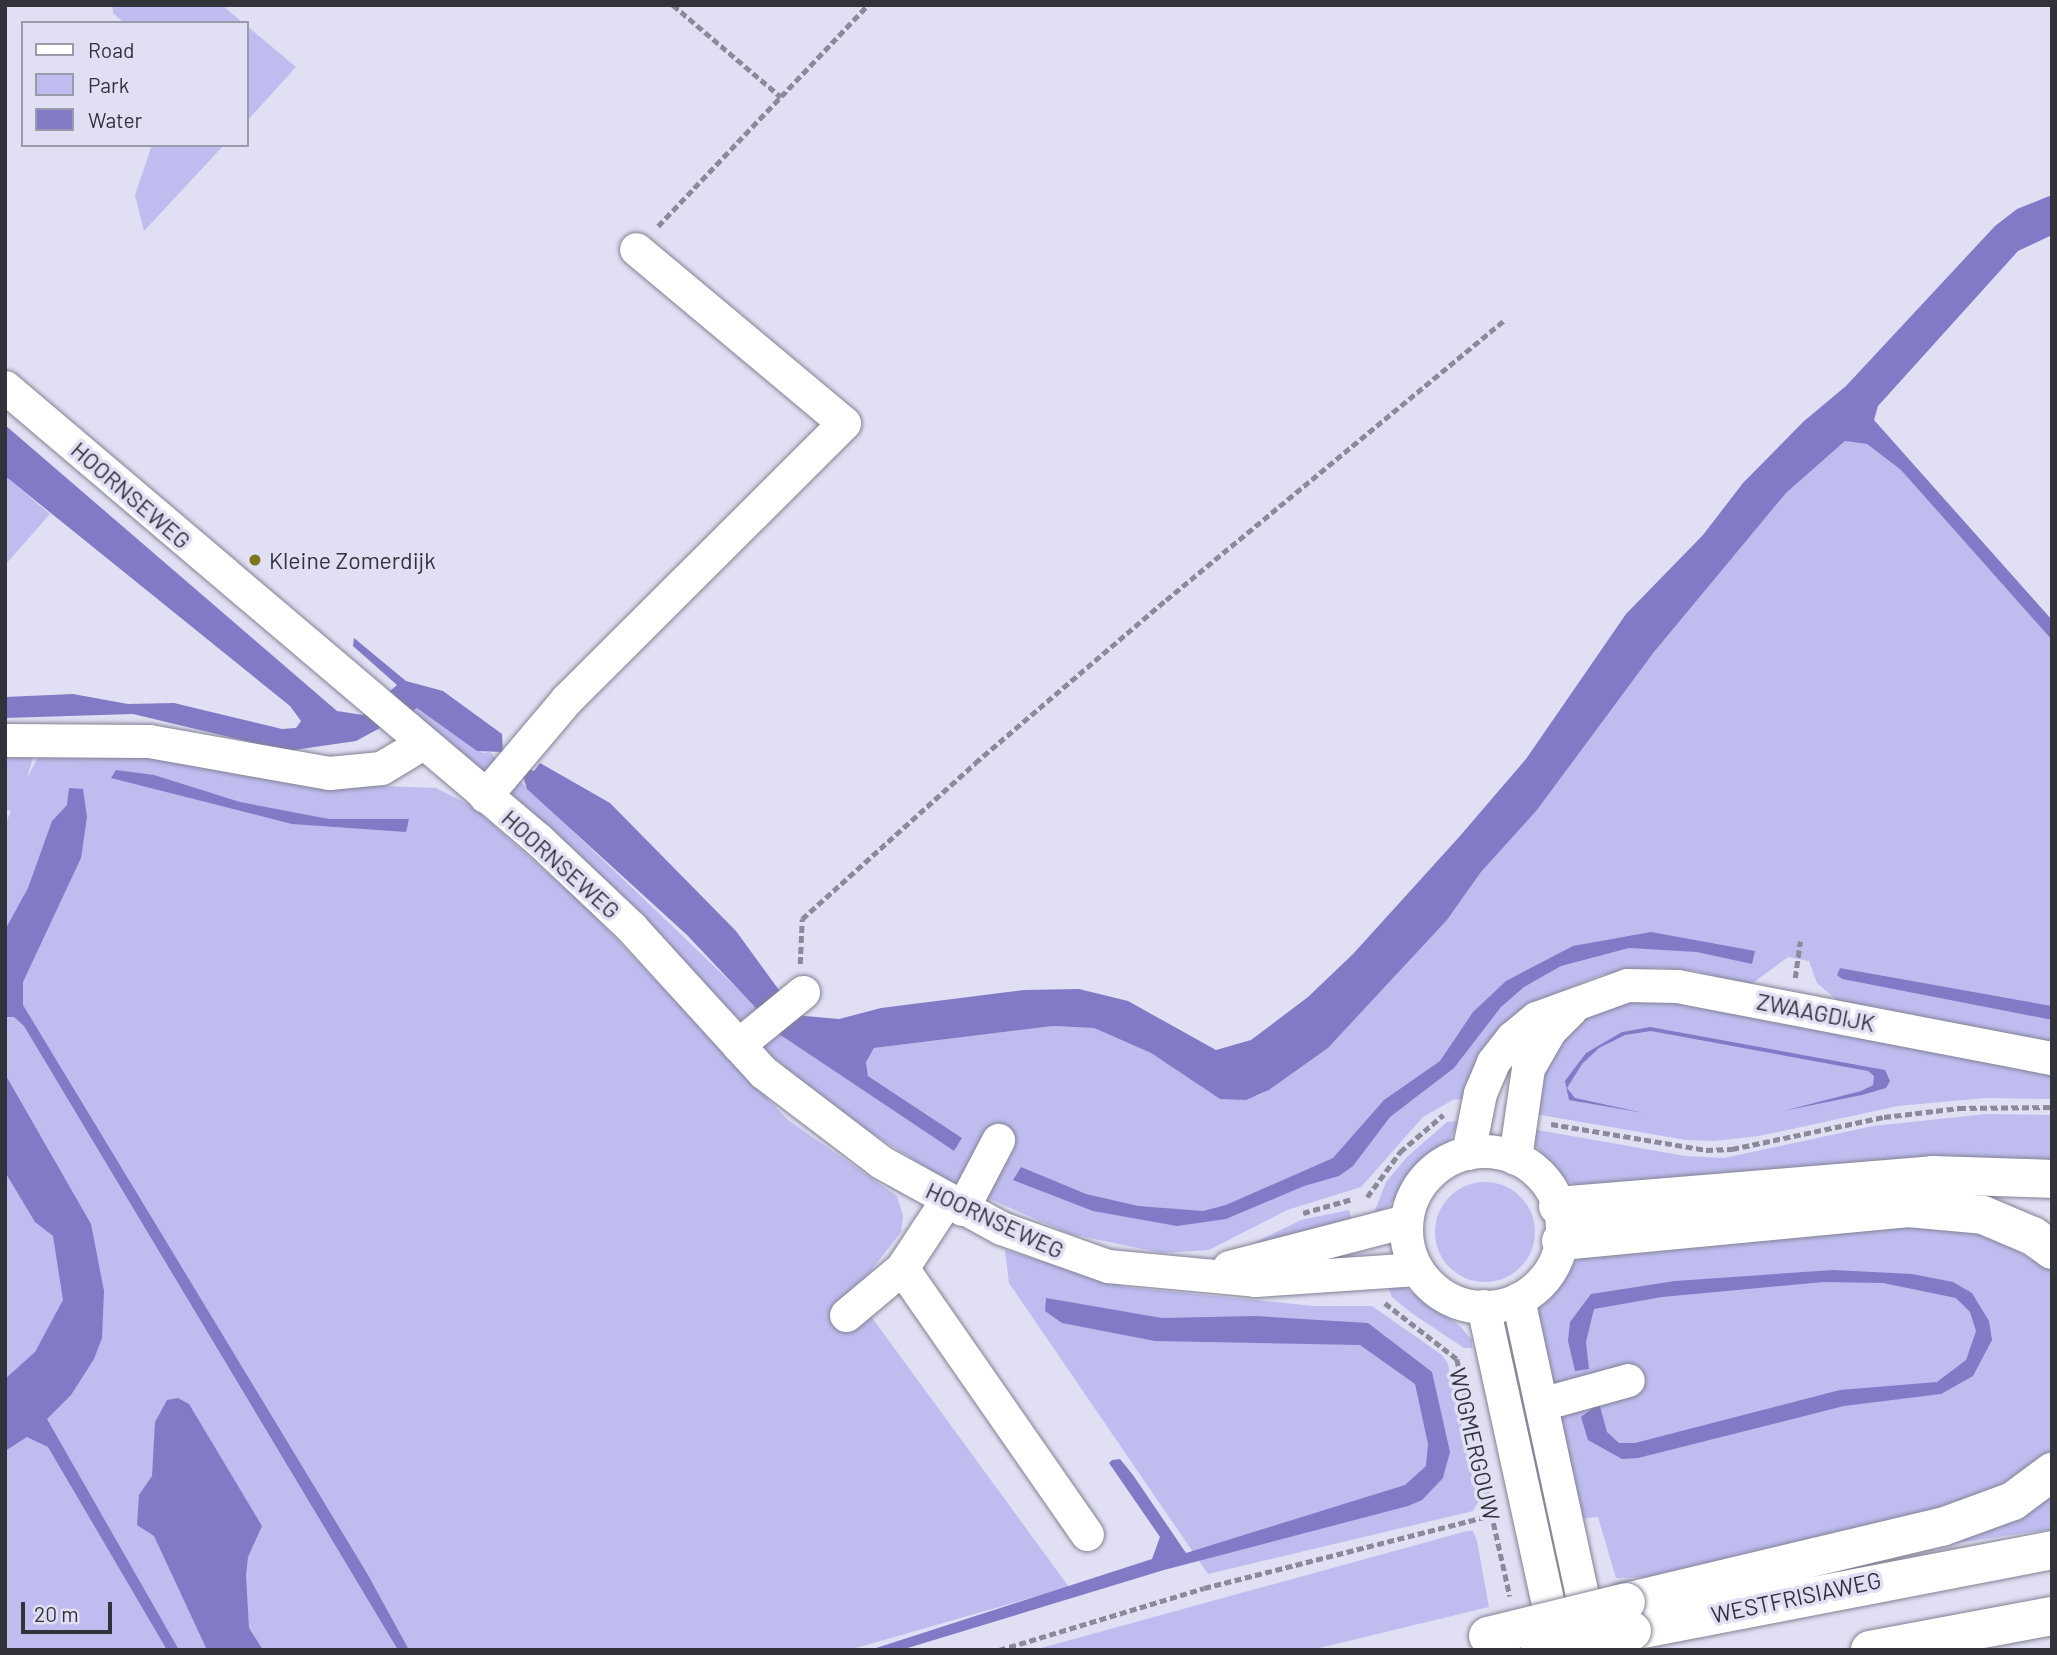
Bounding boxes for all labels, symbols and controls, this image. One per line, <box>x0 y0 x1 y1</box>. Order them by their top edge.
legend <box>21 21 248 147</box>
text: Road <box>88 37 134 62</box>
text: Park <box>88 72 129 97</box>
text: Water <box>88 107 142 132</box>
street label: HOORNSEWEG <box>66 436 196 554</box>
place label: Kleine Zomerdijk <box>269 546 436 574</box>
marker: Kleine Zomerdijk <box>247 552 263 568</box>
street label: HOORNSEWEG <box>496 804 626 924</box>
street label: ZWAAGDIJK <box>1755 987 1877 1037</box>
street label: HOORNSEWEG <box>922 1176 1068 1264</box>
street label: WOGMERGOUW <box>1444 1365 1506 1523</box>
street label: WESTFRISIAWEG <box>1708 1566 1884 1628</box>
scale bar <box>24 1588 116 1632</box>
text: 20 m <box>34 1601 79 1626</box>

